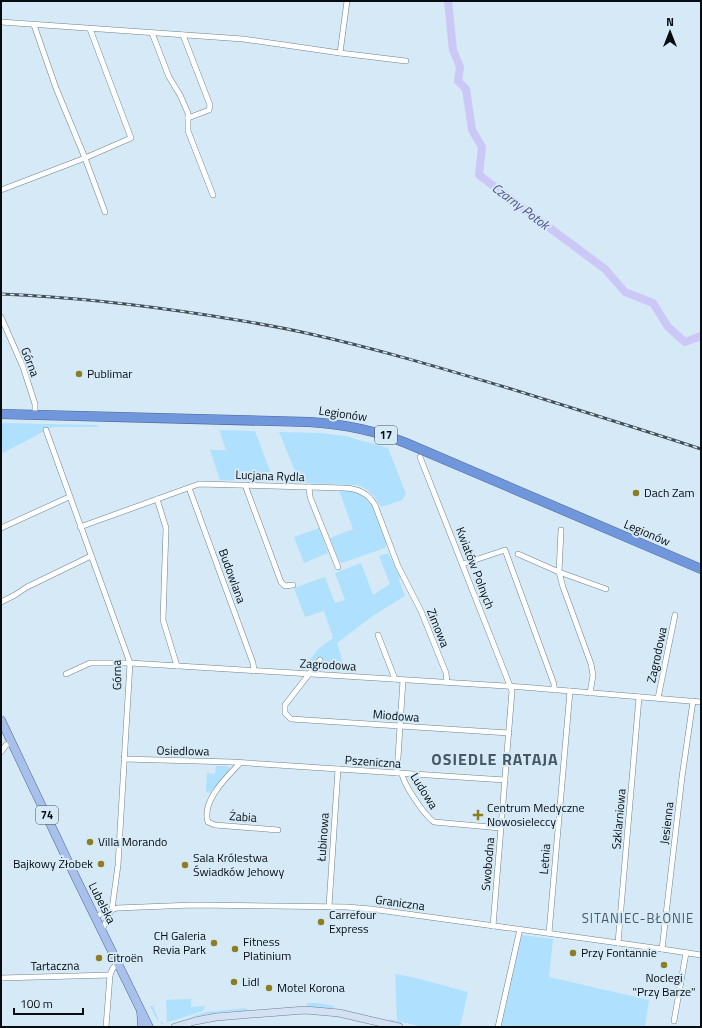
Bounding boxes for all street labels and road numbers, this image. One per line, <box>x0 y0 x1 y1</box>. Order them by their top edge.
street label: Górna <box>16 344 45 379</box>
street label: Legionów <box>318 401 369 426</box>
road number: 17 <box>375 426 397 444</box>
street label: Lucjana Rydla <box>235 465 305 486</box>
street label: Legionów <box>621 514 673 551</box>
street label: Kwiatów Polnych <box>451 524 500 612</box>
street label: Budowlana <box>214 546 251 606</box>
street label: Zimowa <box>422 605 455 650</box>
street label: Zagrodowa <box>641 625 672 685</box>
street label: Zagrodowa <box>299 654 357 675</box>
street label: Górna <box>107 660 126 690</box>
street label: Miodowa <box>372 704 420 727</box>
street label: Osiedlowa <box>157 741 210 760</box>
street label: Pszeniczna <box>344 750 402 773</box>
street label: Ludowa <box>406 769 443 813</box>
street label: Szklarniowa <box>606 788 631 850</box>
street label: Jesienna <box>654 801 679 845</box>
road number: 74 <box>36 806 58 824</box>
street label: Żabia <box>229 806 257 827</box>
street label: Łubinowa <box>311 812 334 863</box>
street label: Swobodna <box>476 837 499 891</box>
street label: Letnia <box>534 843 555 875</box>
street label: Lubelska <box>84 879 121 927</box>
street label: Graniczna <box>374 890 426 915</box>
street label: Tartaczna <box>30 956 80 975</box>

